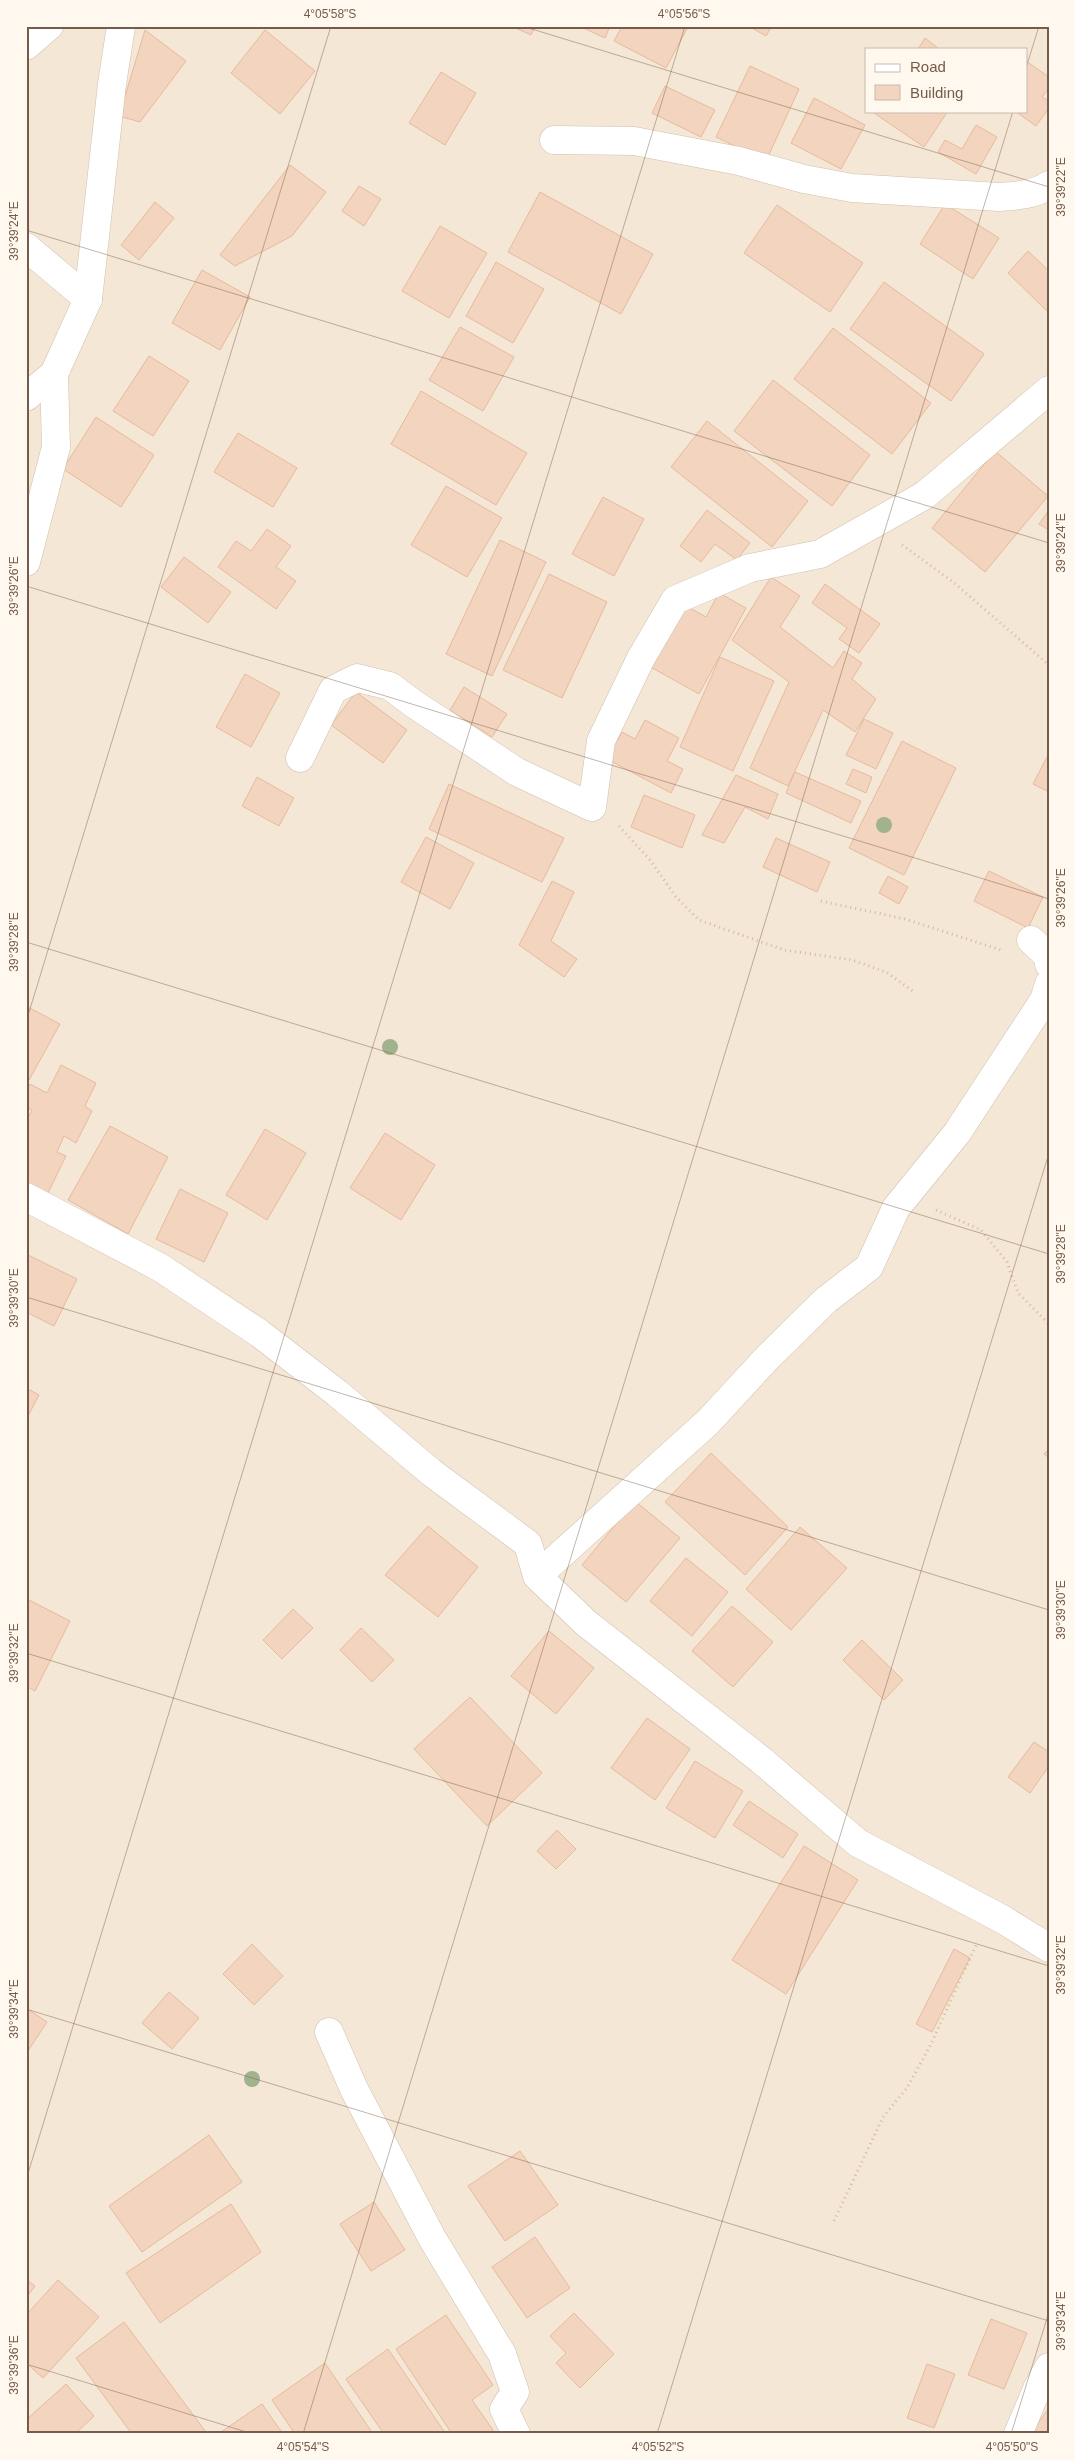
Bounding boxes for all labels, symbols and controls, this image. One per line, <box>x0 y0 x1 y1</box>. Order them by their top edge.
text: 4°05'58"S <box>304 7 356 21</box>
text: 4°05'56"S <box>658 7 710 21</box>
legend <box>865 48 1028 112</box>
text: Road <box>910 58 946 75</box>
text: Building <box>910 84 963 101</box>
text: 39°39'22"E <box>1054 157 1068 217</box>
text: 39°39'24"E <box>7 201 21 261</box>
text: 39°39'24"E <box>1054 513 1068 573</box>
text: 39°39'26"E <box>7 556 21 616</box>
text: 39°39'26"E <box>1054 868 1068 928</box>
text: 39°39'28"E <box>7 912 21 972</box>
text: 39°39'28"E <box>1054 1224 1068 1284</box>
text: 39°39'30"E <box>7 1268 21 1328</box>
text: 39°39'30"E <box>1054 1580 1068 1640</box>
text: 39°39'32"E <box>7 1623 21 1683</box>
text: 39°39'32"E <box>1054 1935 1068 1995</box>
text: 39°39'34"E <box>7 1979 21 2039</box>
text: 39°39'34"E <box>1054 2291 1068 2351</box>
text: 39°39'36"E <box>7 2335 21 2395</box>
text: 4°05'54"S <box>277 2440 329 2454</box>
text: 4°05'52"S <box>632 2440 684 2454</box>
text: 4°05'50"S <box>986 2440 1038 2454</box>

